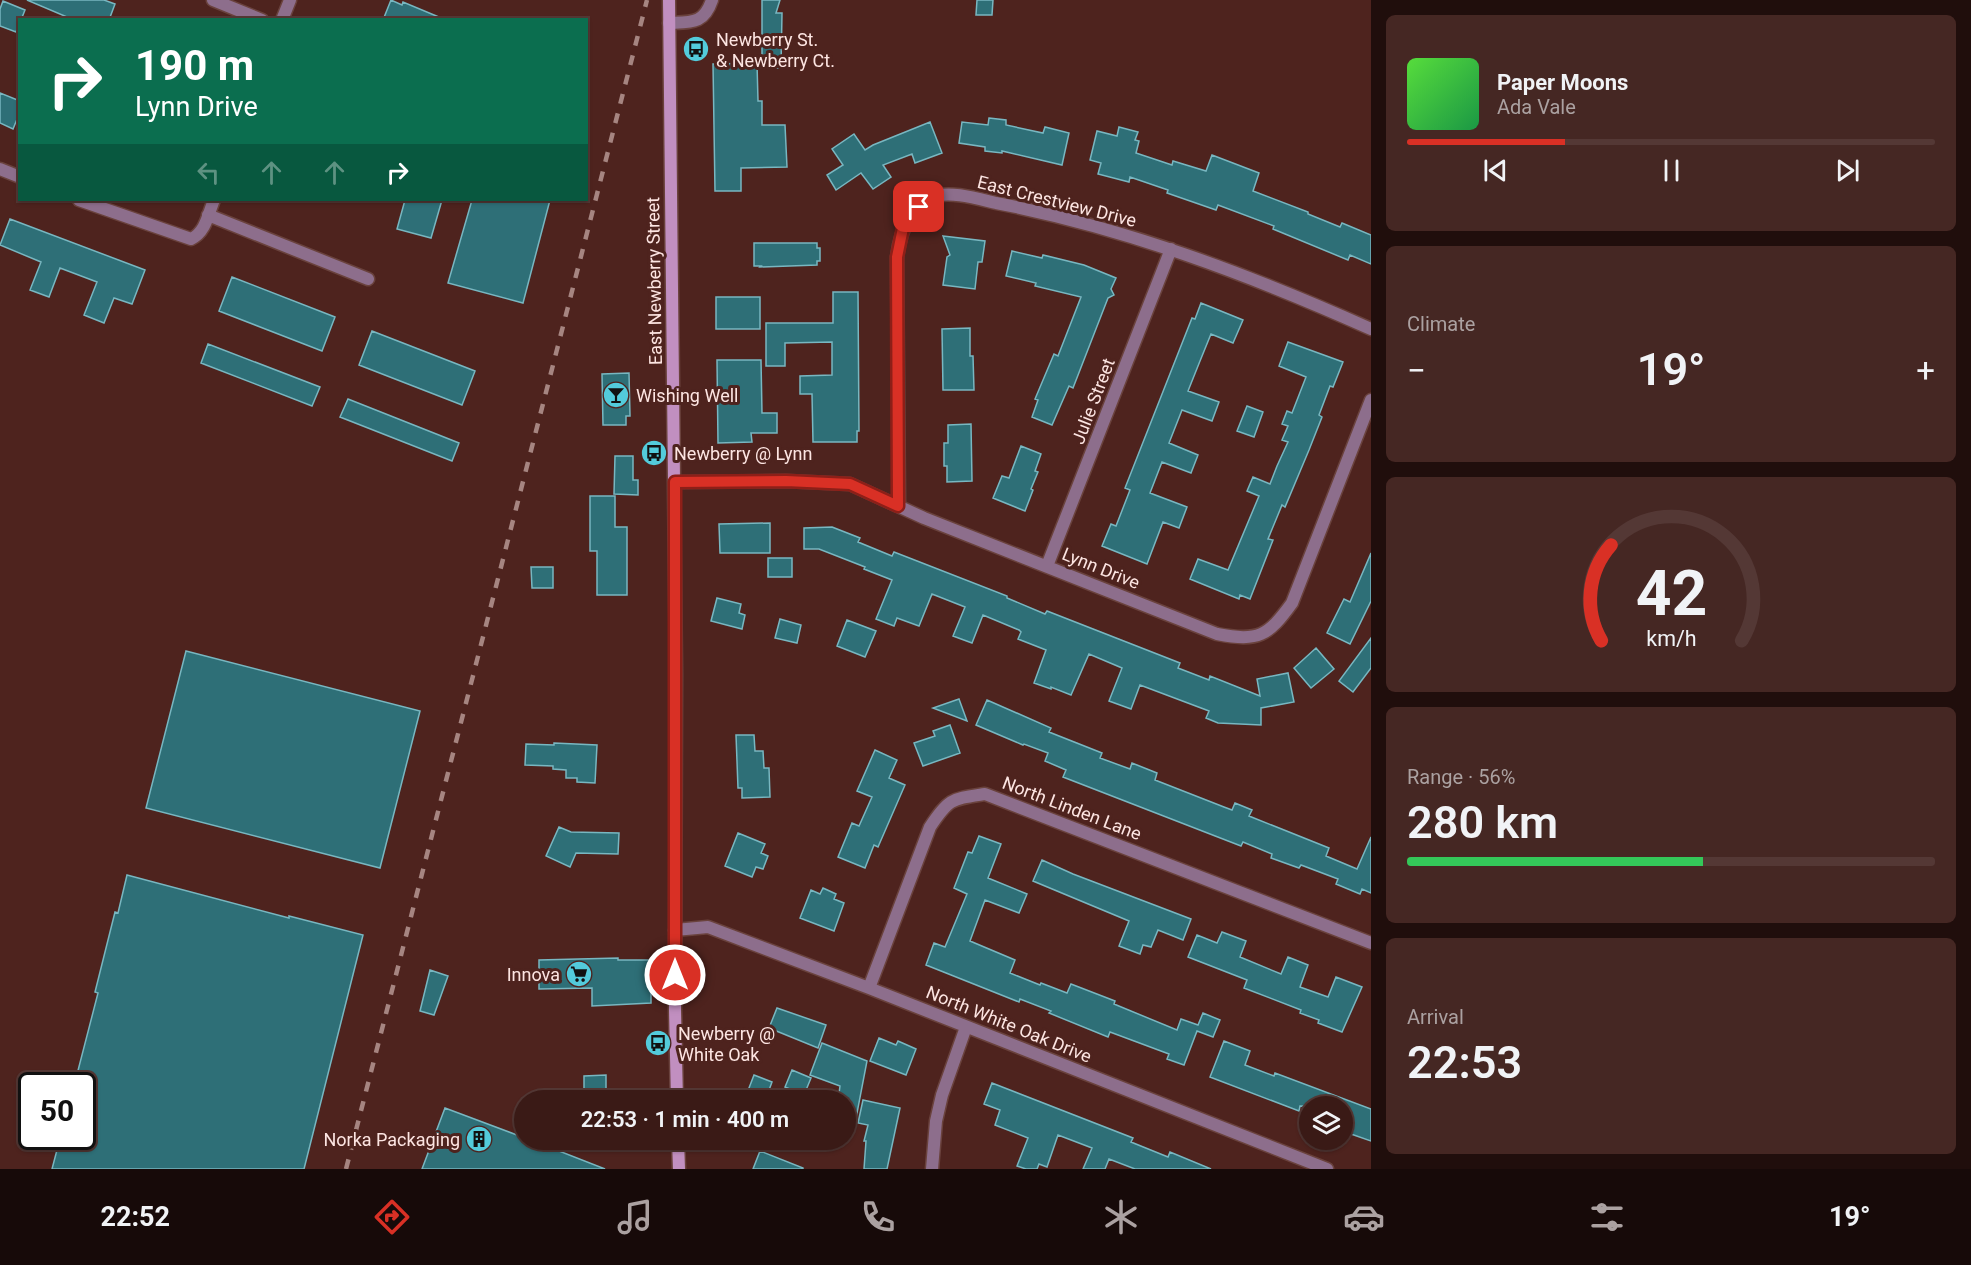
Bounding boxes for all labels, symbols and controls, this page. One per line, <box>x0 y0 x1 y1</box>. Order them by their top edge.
place label: Newberry St. & Newberry Ct. <box>716 29 835 71</box>
bus stop icon: Newberry St. & Newberry Ct. <box>681 34 711 64</box>
text: 190 m <box>135 41 254 90</box>
icon: right <box>36 42 114 120</box>
text: Paper Moons <box>1497 70 1628 95</box>
text: Lynn Drive <box>135 91 258 123</box>
text: Ada Vale <box>1497 95 1576 119</box>
icon: previous <box>1479 154 1512 187</box>
icon: pause <box>1655 154 1688 187</box>
icon: next <box>1831 154 1864 187</box>
icon: left <box>192 156 225 189</box>
icon: ahead <box>255 156 288 189</box>
icon: ahead <box>318 156 351 189</box>
icon: right <box>381 156 414 189</box>
street label: East Crestview Drive <box>975 171 1139 231</box>
pin <box>893 181 944 232</box>
icon: arrive <box>902 190 935 223</box>
street label: East Newberry Street <box>642 197 666 365</box>
text: Climate <box>1407 312 1475 336</box>
text: 19° <box>1637 343 1705 396</box>
text: − <box>1407 351 1426 390</box>
text: + <box>1916 351 1935 390</box>
street label: Julie Street <box>1067 355 1119 447</box>
bar icon: Wishing Well <box>601 380 631 410</box>
place label: Wishing Well <box>636 385 738 406</box>
bus stop icon: Newberry @ Lynn <box>639 438 669 468</box>
place label: Newberry @ Lynn <box>674 443 812 464</box>
street label: Lynn Drive <box>1059 543 1143 593</box>
text: 42 <box>1635 558 1707 631</box>
text: km/h <box>1646 627 1696 652</box>
text: Range · 56% <box>1407 765 1515 789</box>
street label: North Linden Lane <box>1000 772 1144 844</box>
text: 280 km <box>1407 796 1558 849</box>
position arrow <box>643 943 707 1007</box>
supermarket icon: Innova <box>564 959 594 989</box>
place label: Innova <box>507 964 560 985</box>
street label: North White Oak Drive <box>923 981 1095 1067</box>
text: Arrival <box>1407 1005 1464 1029</box>
place label: Newberry @ White Oak <box>678 1023 775 1065</box>
bus stop icon: Newberry @ White Oak <box>643 1028 673 1058</box>
text: 22:53 <box>1407 1036 1522 1089</box>
speed limit sign: 50 <box>18 1072 96 1150</box>
map controls <box>1299 1096 1353 1150</box>
button: layers <box>1299 1096 1353 1150</box>
text: 22:53 · 1 min · 400 m <box>581 1107 789 1132</box>
building icon: Norka Packaging <box>464 1124 494 1154</box>
place label: Norka Packaging <box>323 1129 460 1150</box>
icon: directions <box>371 1196 413 1238</box>
icon: music <box>614 1196 656 1238</box>
icon: phone <box>857 1196 899 1238</box>
icon: climate <box>1100 1196 1142 1238</box>
icon: car <box>1343 1196 1385 1238</box>
icon: filters <box>1586 1196 1628 1238</box>
text: 22:52 <box>100 1201 170 1233</box>
text: 19° <box>1829 1201 1870 1233</box>

